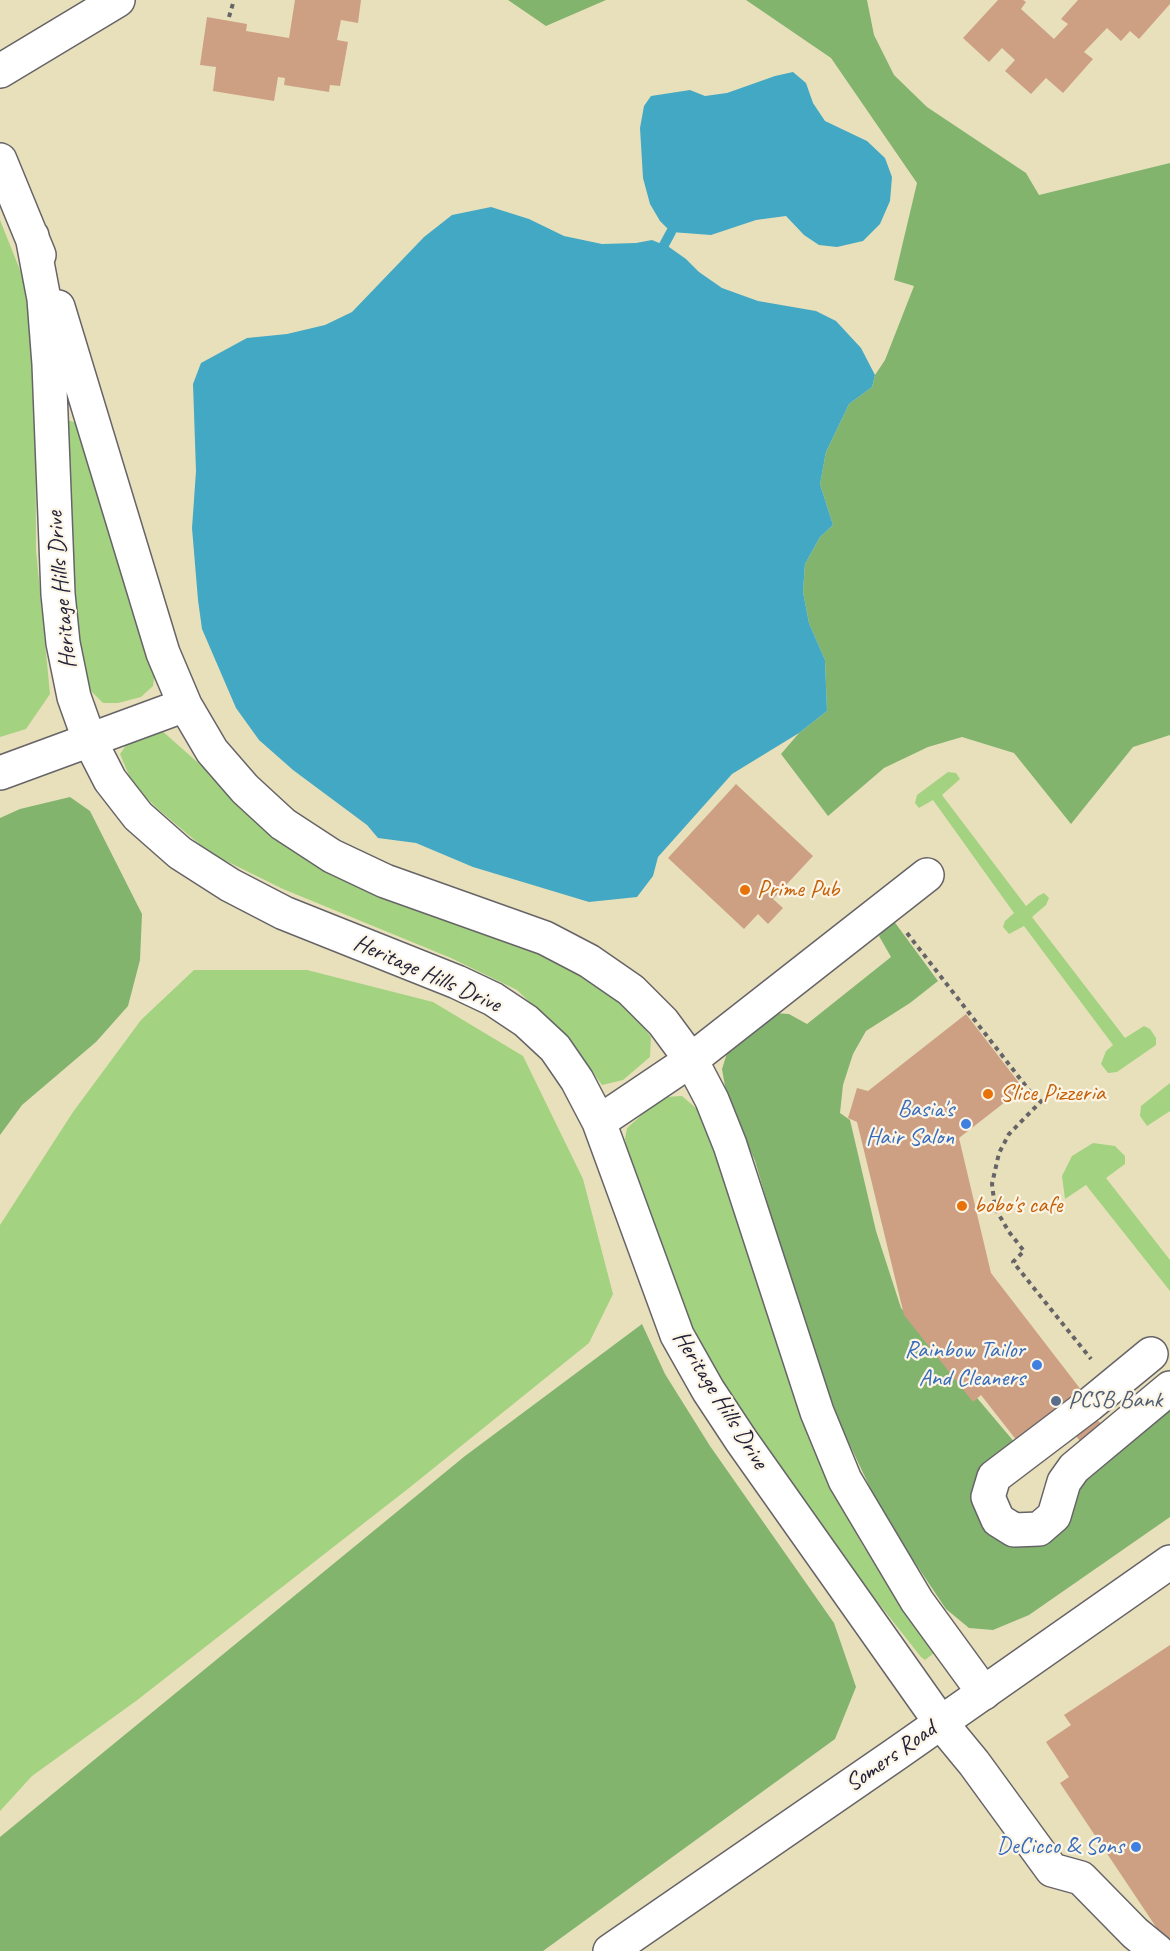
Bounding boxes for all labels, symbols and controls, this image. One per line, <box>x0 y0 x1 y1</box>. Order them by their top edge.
street label: Heritage Hills Drive <box>41 510 83 670</box>
place label: Prime Pub <box>757 876 839 904</box>
marker: Prime Pub <box>738 883 752 897</box>
street label: Heritage Hills Drive <box>349 929 505 1019</box>
place label: Slice Pizzeria <box>1000 1080 1105 1108</box>
marker: Slice Pizzeria <box>981 1087 995 1101</box>
place label: Basia's Hair Salon <box>866 1096 954 1152</box>
marker: Basia's Hair Salon <box>959 1117 973 1131</box>
place label: bobo's cafe <box>974 1192 1062 1220</box>
marker: bobo's cafe <box>955 1199 969 1213</box>
street label: Heritage Hills Drive <box>666 1325 774 1475</box>
place label: Rainbow Tailor And Cleaners <box>904 1337 1025 1393</box>
marker: Rainbow Tailor And Cleaners <box>1030 1358 1044 1372</box>
place label: PCSB Bank <box>1068 1387 1162 1415</box>
marker: PCSB Bank <box>1049 1394 1063 1408</box>
street label: Somers Road <box>840 1715 942 1799</box>
place label: DeCicco & Sons <box>997 1833 1124 1861</box>
marker: DeCicco & Sons <box>1129 1840 1143 1854</box>

